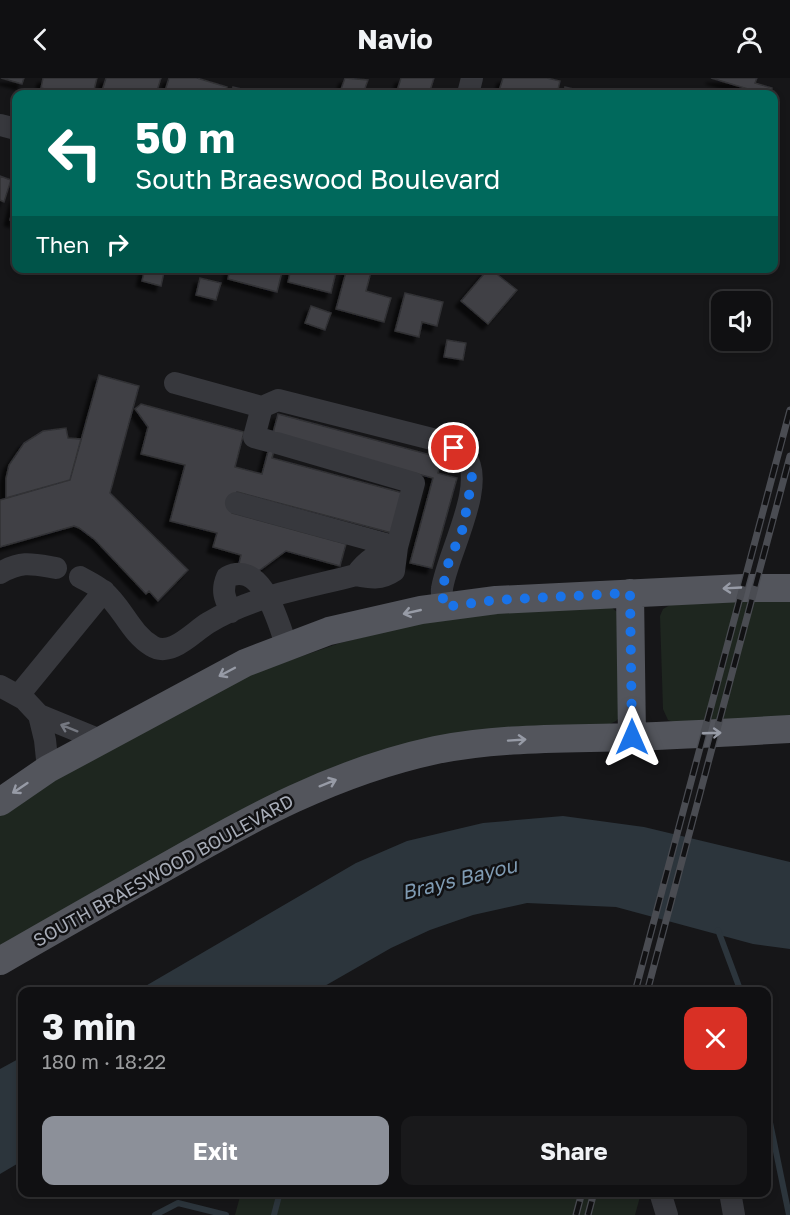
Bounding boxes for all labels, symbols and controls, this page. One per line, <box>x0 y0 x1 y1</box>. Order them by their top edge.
icon: back <box>24 23 57 56</box>
text: Navio <box>357 23 433 55</box>
icon: person <box>733 23 766 56</box>
text: 50 m <box>135 112 235 162</box>
icon: left <box>36 114 114 192</box>
text: South Braeswood Boulevard <box>135 163 500 195</box>
icon: right <box>101 228 134 261</box>
text: Then <box>36 231 89 258</box>
map controls <box>711 291 771 351</box>
button: sound <box>711 291 771 351</box>
pin <box>428 422 479 473</box>
icon: arrive <box>437 431 470 464</box>
one-way arrow <box>722 583 742 594</box>
one-way arrow <box>403 607 422 619</box>
one-way arrow <box>219 666 236 678</box>
position arrow <box>600 705 664 769</box>
one-way arrow <box>61 722 79 733</box>
one-way arrow <box>702 727 722 738</box>
one-way arrow <box>507 734 527 745</box>
one-way arrow <box>318 777 337 788</box>
one-way arrow <box>13 782 29 794</box>
street label: SOUTH BRAESWOOD BOULEVARD <box>29 789 297 951</box>
water label: Brays Bayou <box>399 852 521 905</box>
text: 3 min <box>42 1005 136 1048</box>
button: close <box>684 1007 747 1070</box>
text: 180 m · 18:22 <box>42 1049 166 1073</box>
button: Exit <box>42 1116 389 1185</box>
button: Share <box>401 1116 747 1185</box>

